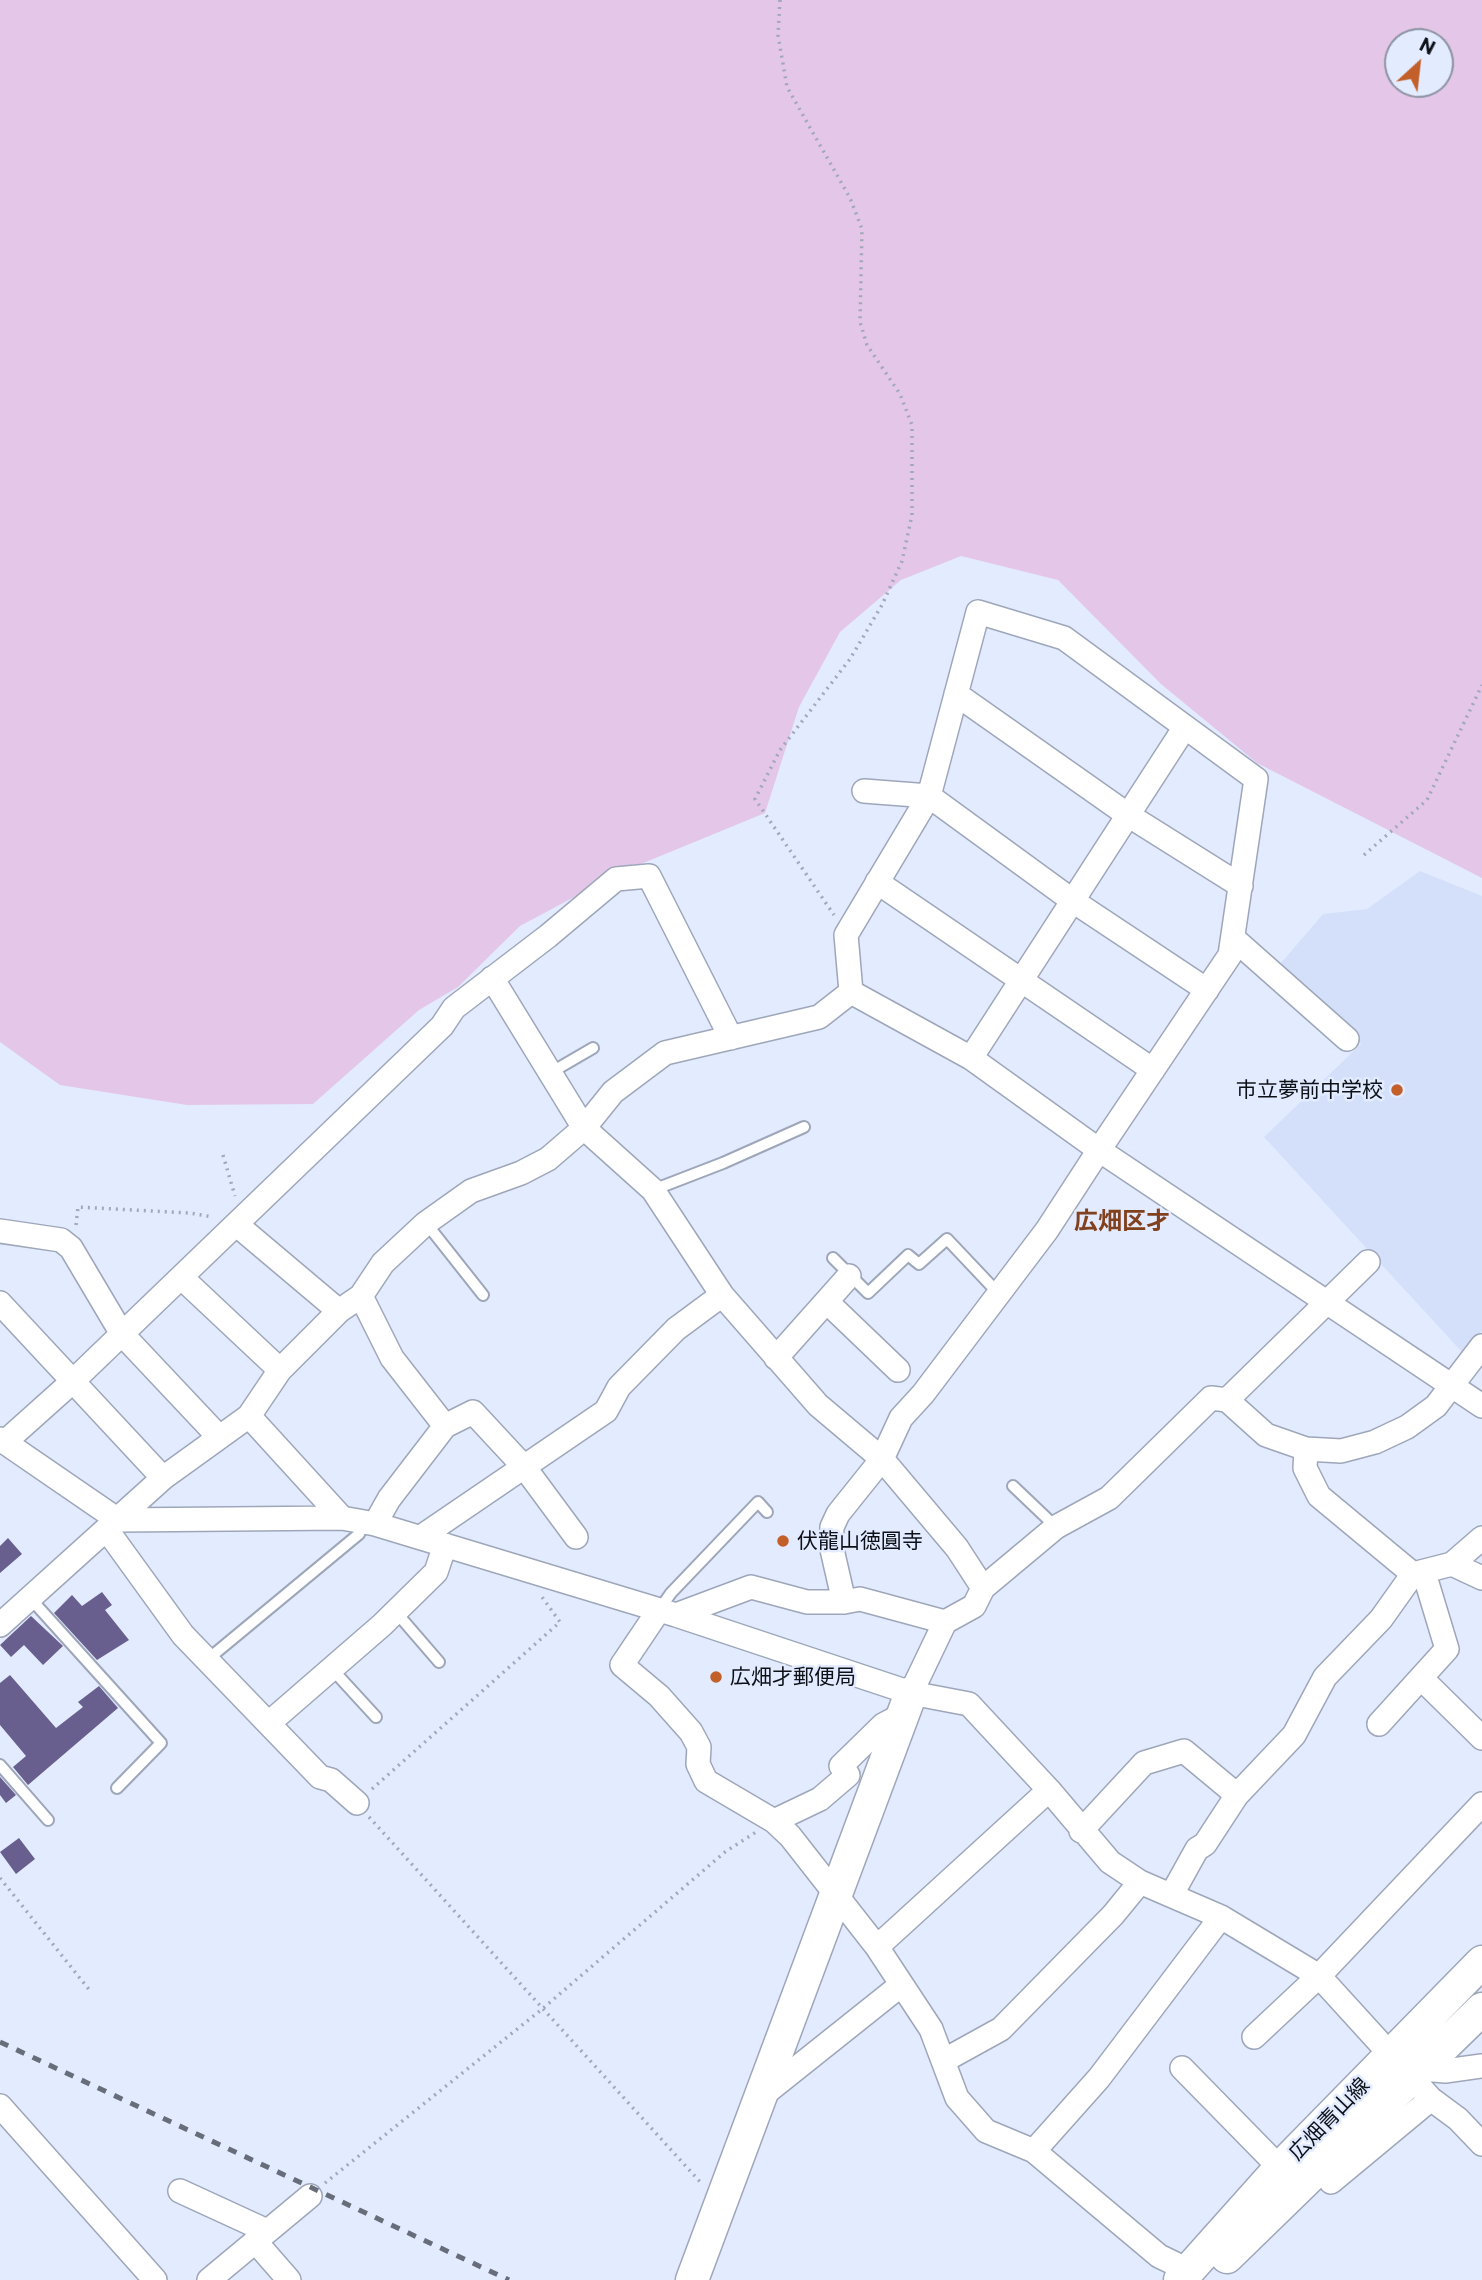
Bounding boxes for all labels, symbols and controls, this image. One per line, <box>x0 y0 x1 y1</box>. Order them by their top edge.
north arrow <box>1384 28 1454 98</box>
text: N <box>1416 32 1439 59</box>
place label: 市立夢前中学校 <box>1236 1077 1383 1103</box>
marker: 市立夢前中学校 <box>1389 1082 1405 1098</box>
district label: 広畑区才 <box>1074 1207 1170 1235</box>
place label: 伏龍山徳圓寺 <box>797 1528 923 1554</box>
marker: 伏龍山徳圓寺 <box>775 1533 791 1549</box>
place label: 広畑才郵便局 <box>730 1664 856 1690</box>
marker: 広畑才郵便局 <box>708 1669 724 1685</box>
street label: 広畑青山線 <box>1283 2072 1375 2166</box>

